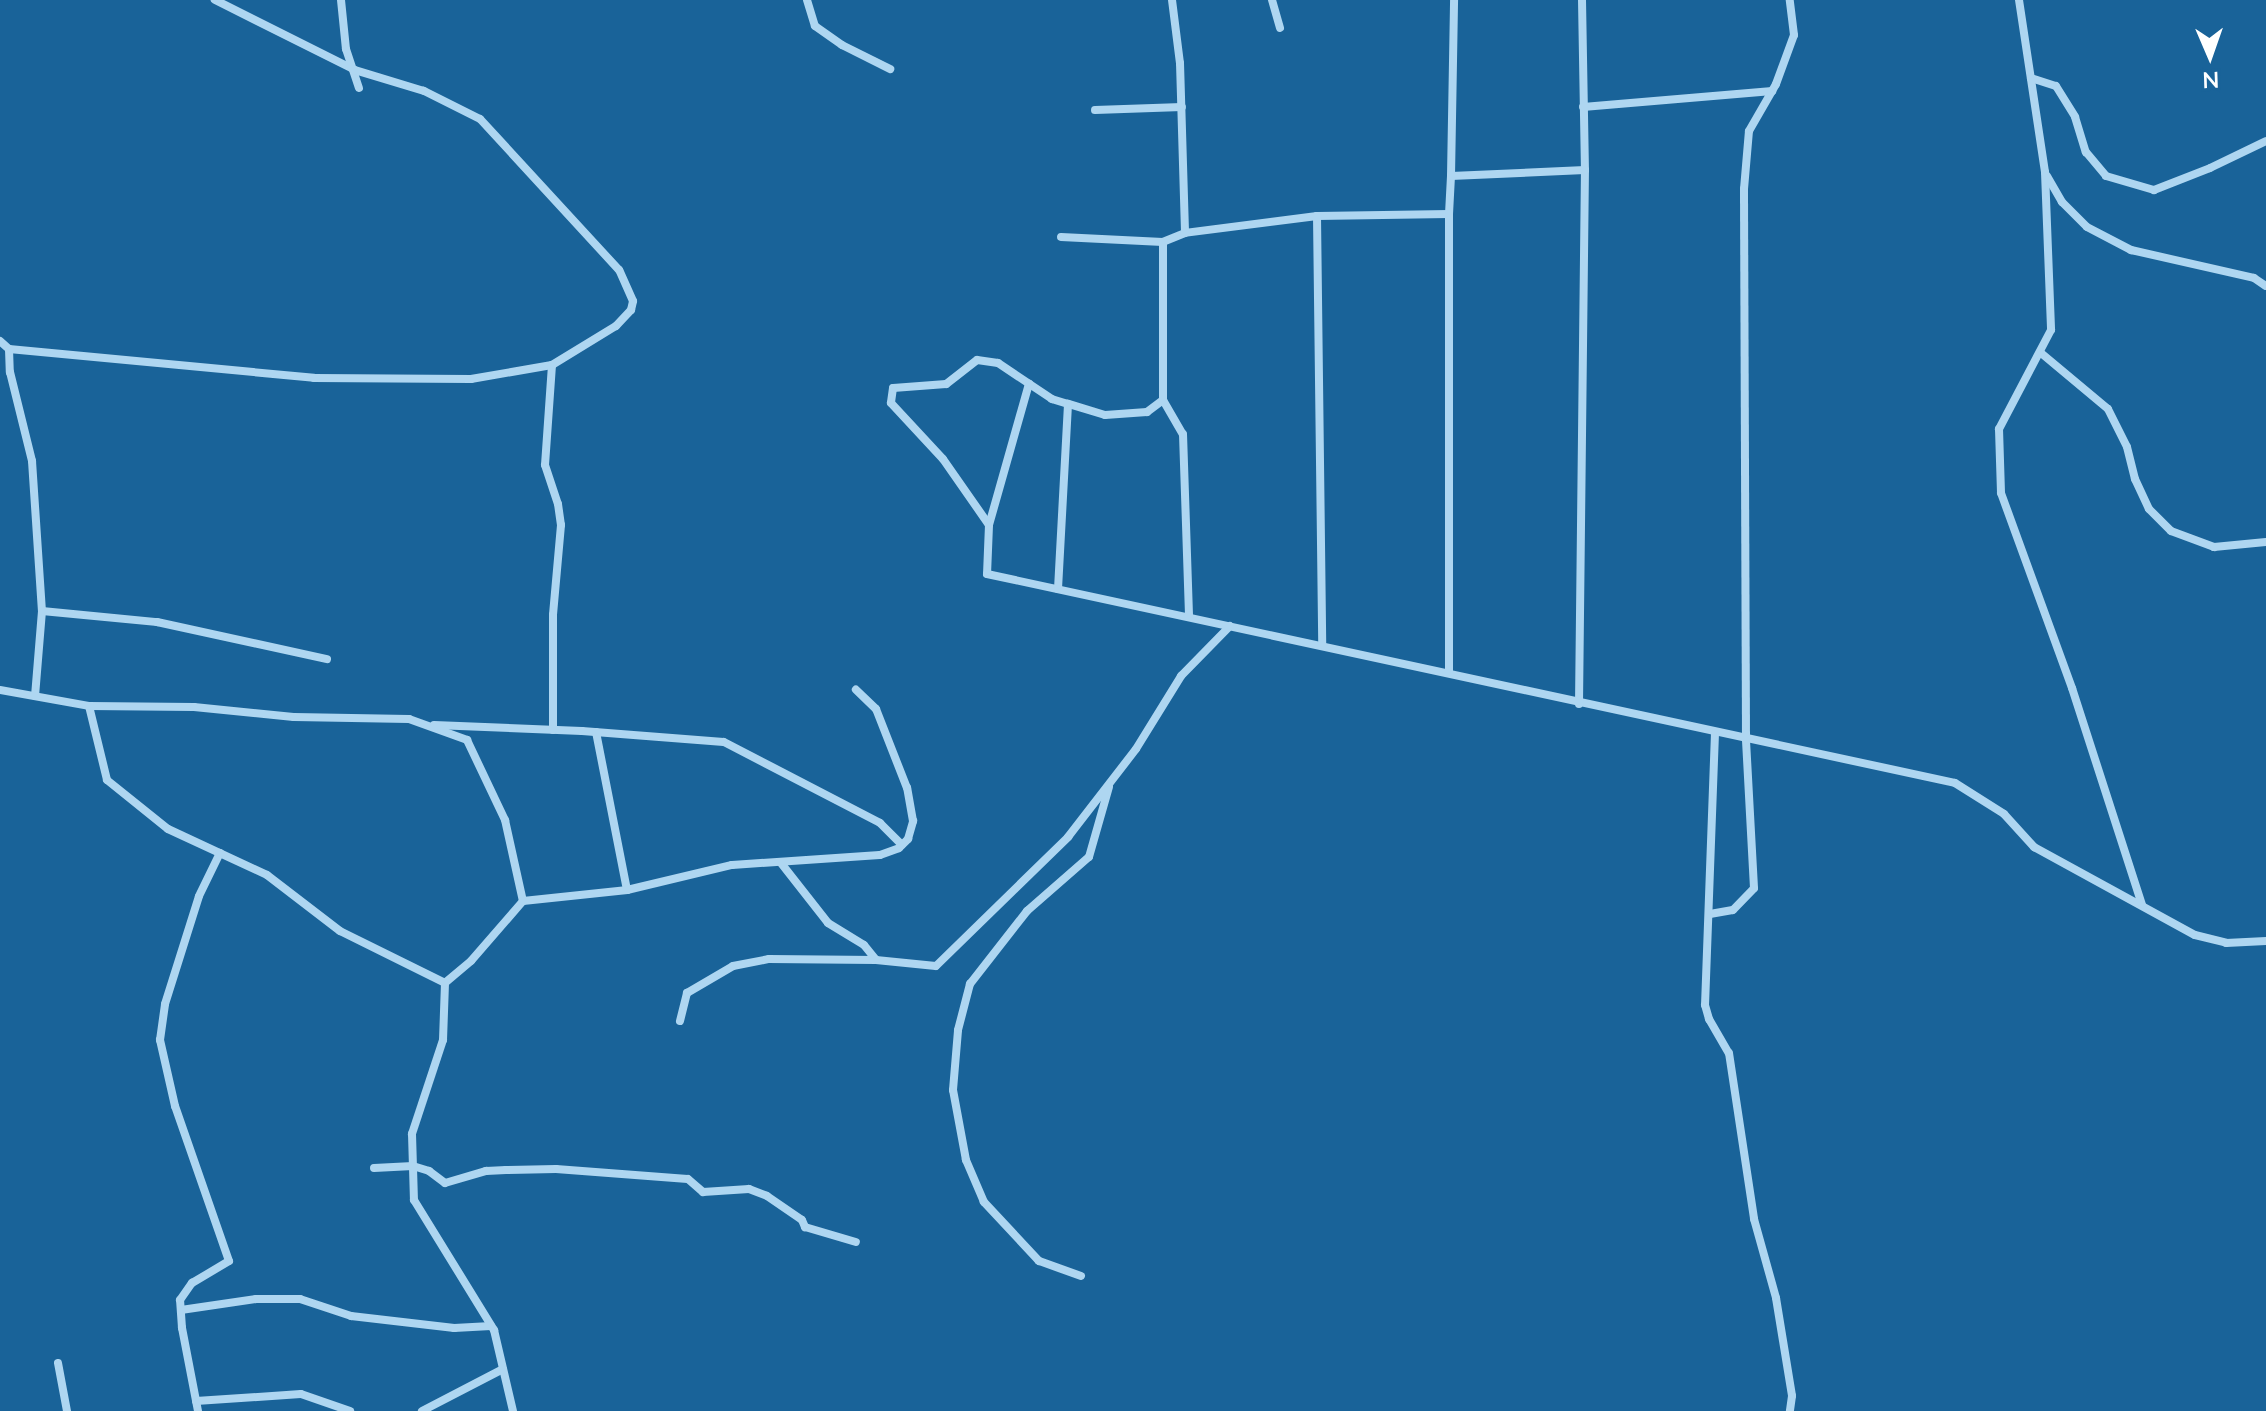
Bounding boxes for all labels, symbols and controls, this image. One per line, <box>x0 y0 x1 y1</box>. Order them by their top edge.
north arrow <box>2170 16 2250 96</box>
text: N <box>2202 67 2220 94</box>

